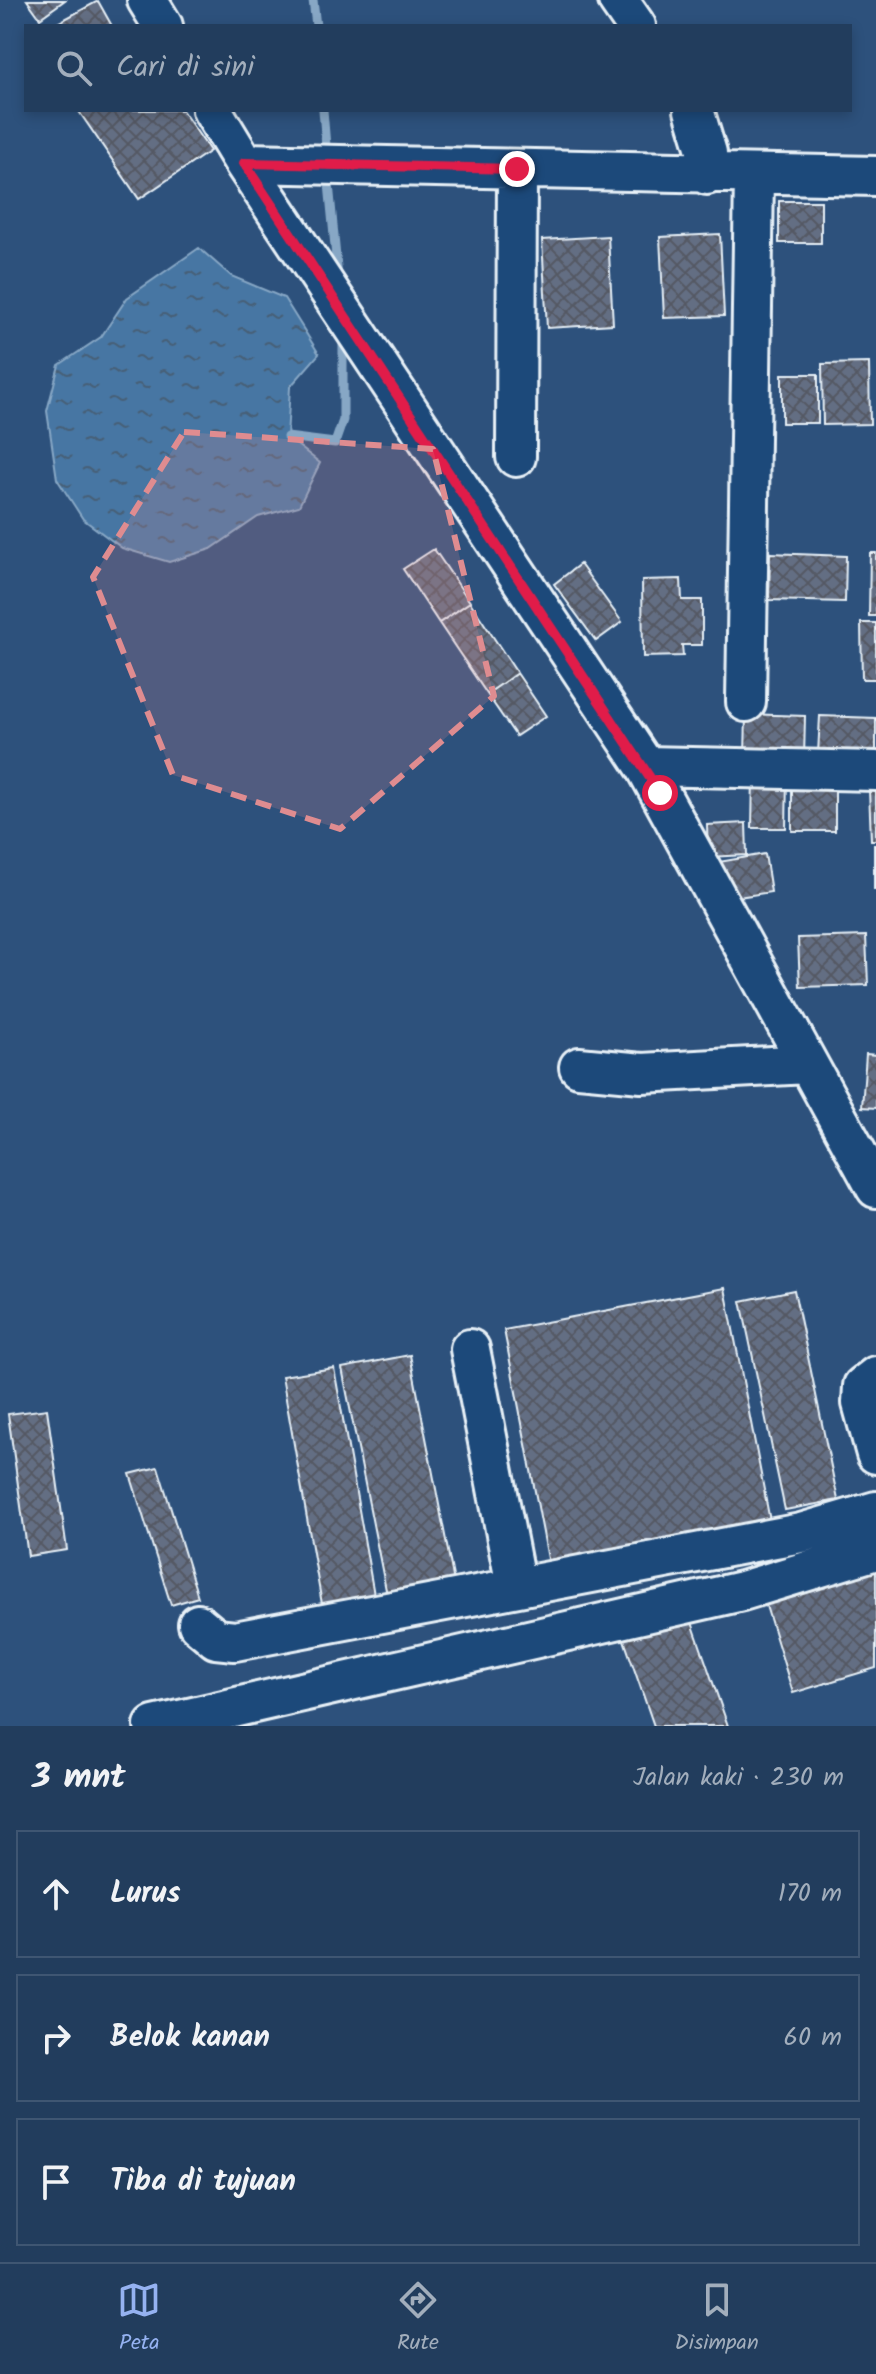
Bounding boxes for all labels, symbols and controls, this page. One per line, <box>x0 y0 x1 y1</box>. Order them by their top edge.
search box <box>24 24 852 112</box>
text: Cari di sini <box>116 44 254 92</box>
icon: search <box>52 46 96 90</box>
route end <box>499 151 535 187</box>
route start <box>642 775 678 811</box>
text: 3 mnt <box>32 1751 126 1805</box>
text: Jalan kaki · 230 m <box>633 1757 844 1799</box>
text: Lurus <box>110 1870 180 1918</box>
icon: ahead <box>34 1872 78 1916</box>
text: 170 m <box>778 1873 842 1915</box>
text: Belok kanan <box>110 2014 270 2062</box>
icon: right <box>34 2016 78 2060</box>
text: 60 m <box>783 2017 842 2059</box>
text: Tiba di tujuan <box>110 2158 296 2206</box>
icon: arrive <box>34 2160 78 2204</box>
tab: Peta <box>117 2278 161 2361</box>
tab: Rute <box>396 2278 440 2361</box>
tab: Disimpan <box>675 2278 759 2361</box>

